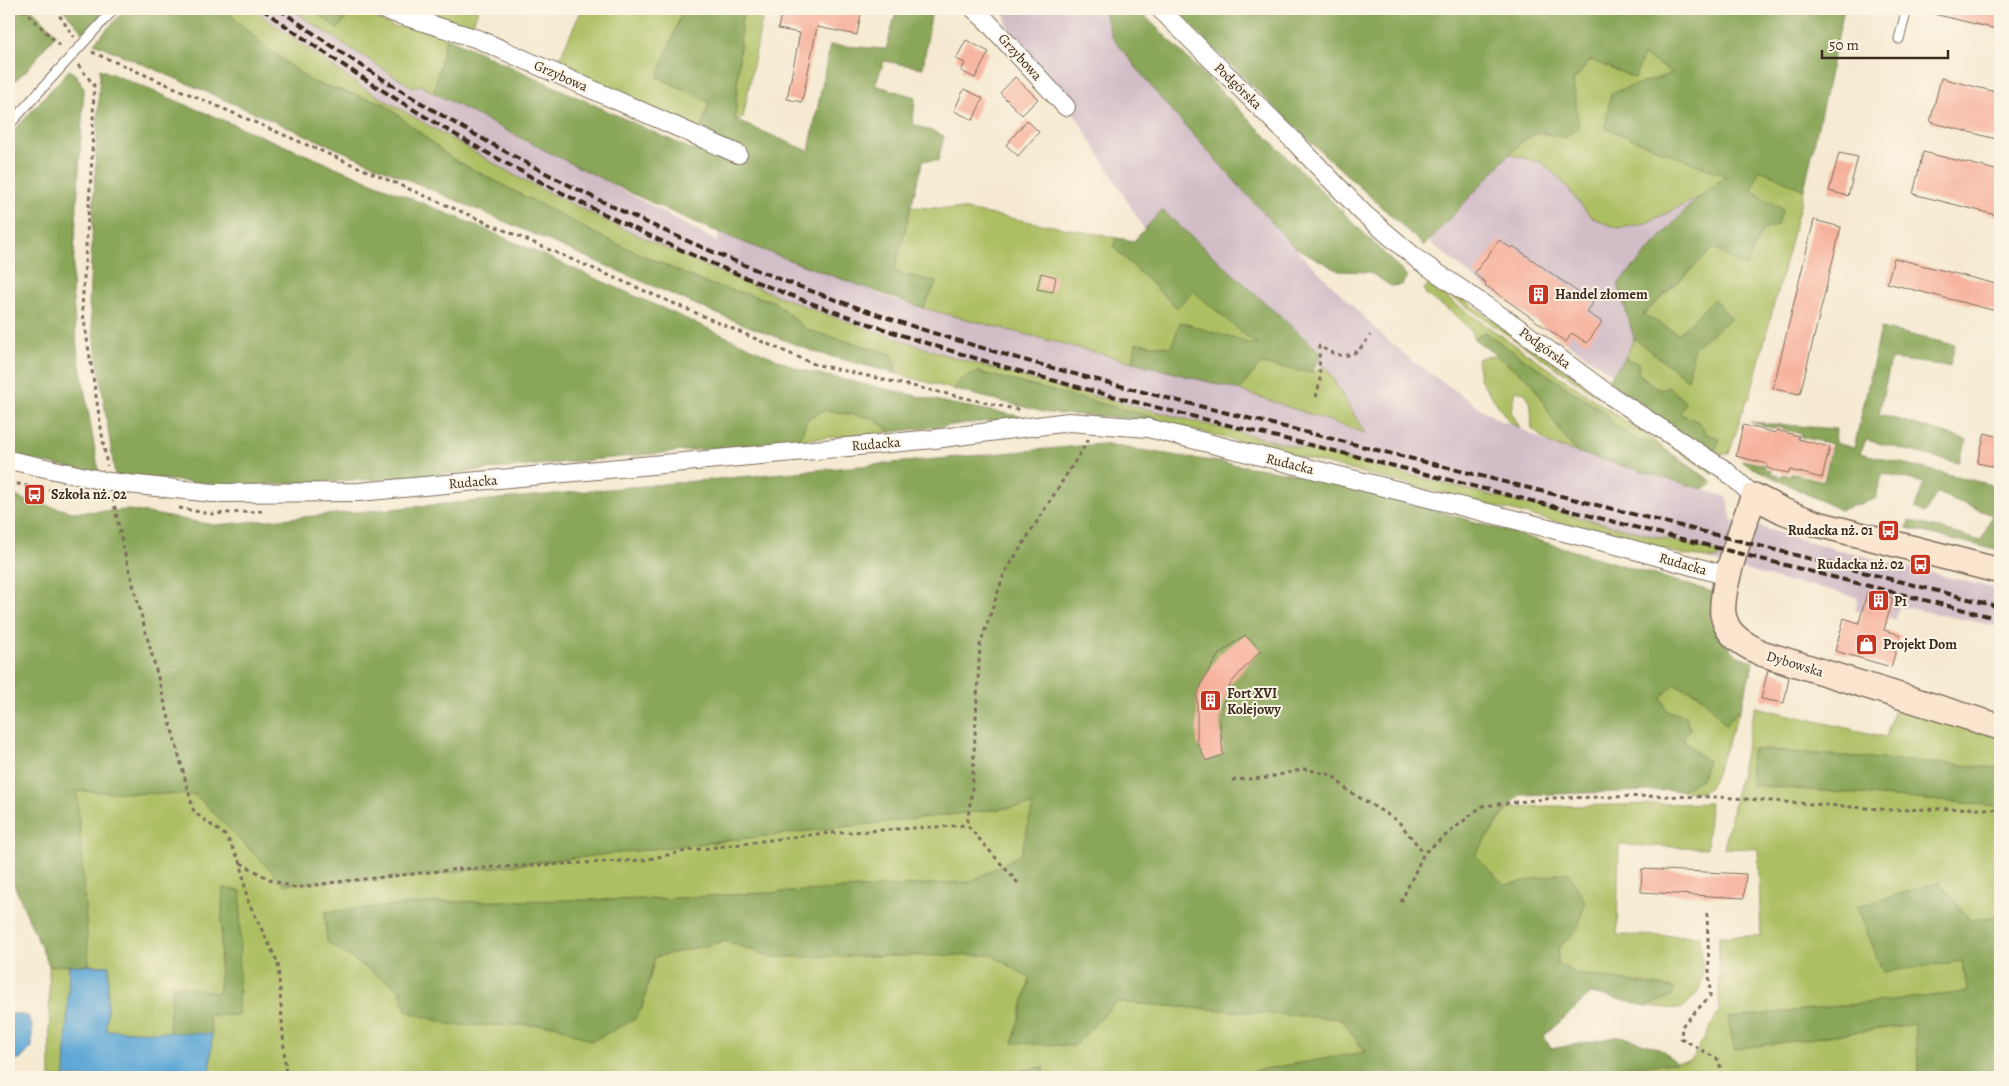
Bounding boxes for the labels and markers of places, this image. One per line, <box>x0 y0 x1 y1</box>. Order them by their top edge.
building icon: Handel złomem <box>1527 282 1551 306</box>
place label: Handel złomem <box>1555 285 1648 304</box>
bus stop icon: Szkoła nż. 02 <box>23 482 47 506</box>
place label: Szkoła nż. 02 <box>51 485 127 504</box>
bus stop icon: Rudacka nż. 01 <box>1877 518 1901 542</box>
place label: Rudacka nż. 01 <box>1788 521 1873 540</box>
bus stop icon: Rudacka nż. 02 <box>1908 552 1932 576</box>
place label: Rudacka nż. 02 <box>1817 555 1904 574</box>
building icon: P1 <box>1866 589 1890 613</box>
place label: P1 <box>1894 592 1907 611</box>
shop icon: Projekt Dom <box>1855 632 1879 656</box>
place label: Projekt Dom <box>1883 635 1957 654</box>
place label: Fort XVI Kolejowy <box>1227 684 1281 719</box>
building icon: Fort XVI Kolejowy <box>1199 689 1223 713</box>

